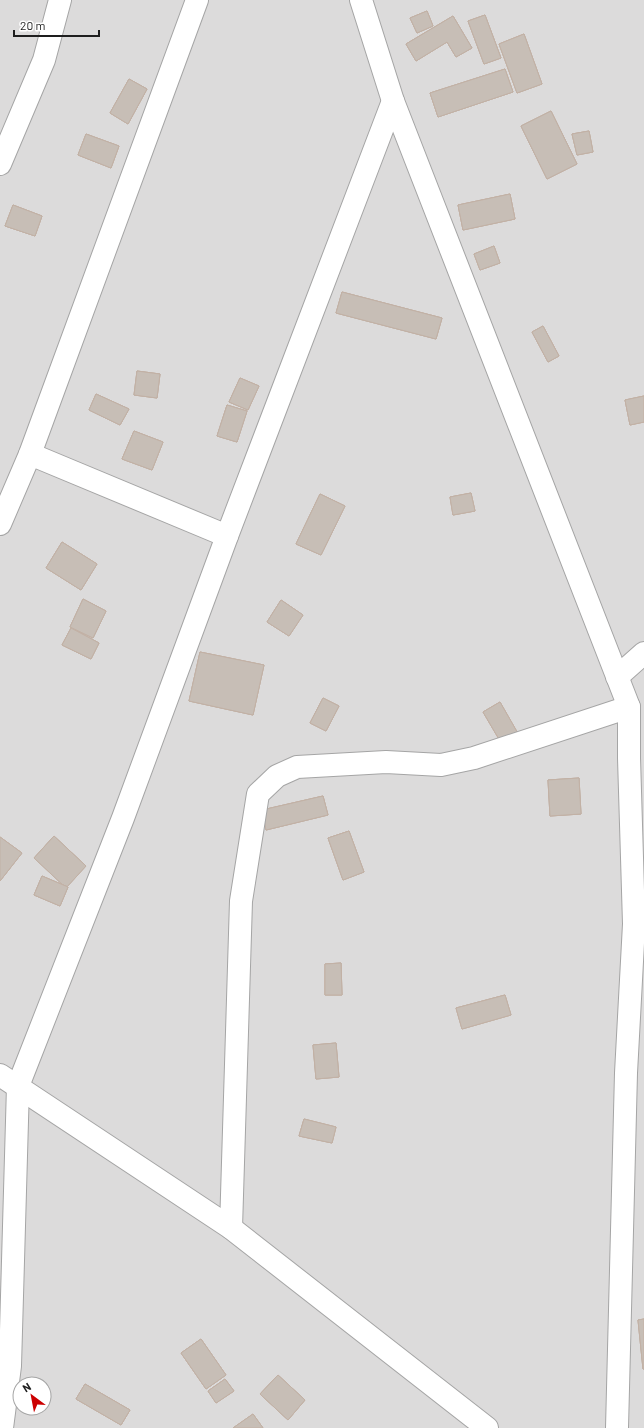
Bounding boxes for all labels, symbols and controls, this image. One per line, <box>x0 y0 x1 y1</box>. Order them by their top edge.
scale bar <box>14 12 99 38</box>
text: 20 m <box>20 18 46 32</box>
north arrow <box>12 1376 52 1416</box>
text: N <box>20 1380 33 1395</box>

